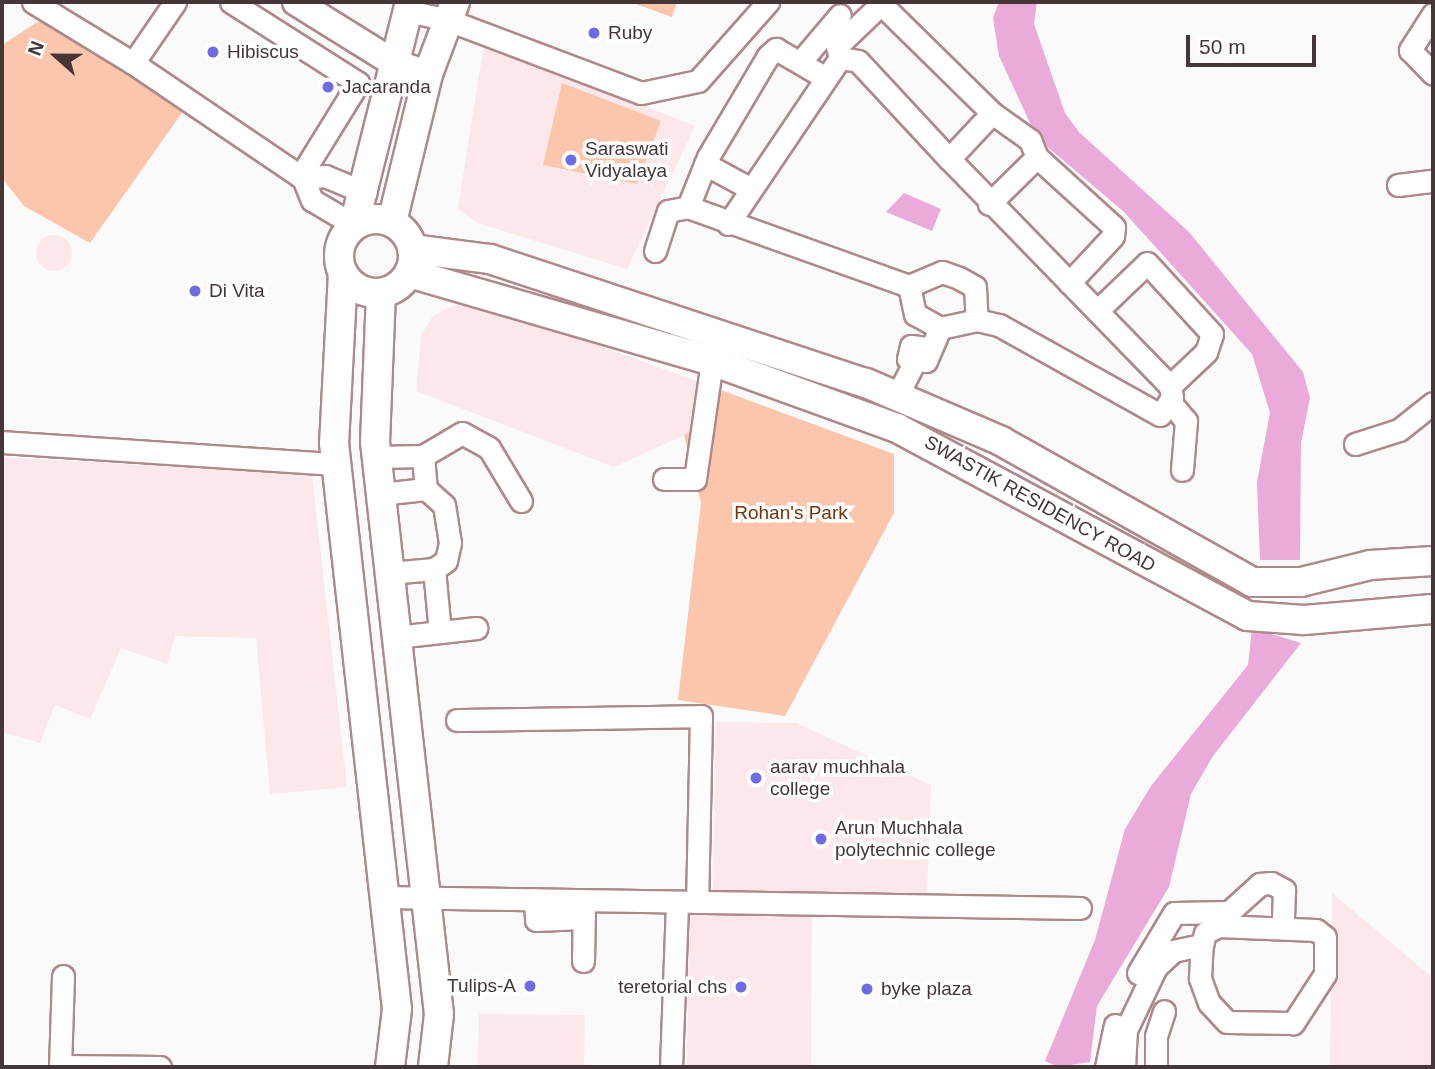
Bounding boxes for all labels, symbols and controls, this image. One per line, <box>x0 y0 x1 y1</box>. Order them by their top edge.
north arrow <box>21 21 91 91</box>
scale bar <box>1190 21 1320 65</box>
place label: Ruby <box>608 22 652 44</box>
marker: Ruby <box>586 25 602 41</box>
text: 50 m <box>1199 35 1246 58</box>
text: N <box>24 38 48 58</box>
place label: Hibiscus <box>227 41 299 63</box>
marker: Hibiscus <box>205 44 221 60</box>
place label: Jacaranda <box>342 76 431 98</box>
marker: Jacaranda <box>320 79 336 95</box>
place label: Saraswati Vidyalaya <box>585 138 668 182</box>
marker: Saraswati Vidyalaya <box>563 152 579 168</box>
place label: Di Vita <box>209 280 265 302</box>
marker: Di Vita <box>187 283 203 299</box>
street label: SWASTIK RESIDENCY ROAD <box>920 431 1160 577</box>
park label: Rohan's Park <box>734 502 848 524</box>
place label: aarav muchhala college <box>770 756 905 800</box>
marker: aarav muchhala college <box>748 770 764 786</box>
place label: Arun Muchhala polytechnic college <box>835 817 996 861</box>
marker: Arun Muchhala polytechnic college <box>813 831 829 847</box>
place label: Tulips-A <box>447 975 516 997</box>
place label: teretorial chs <box>618 976 727 998</box>
marker: Tulips-A <box>522 978 538 994</box>
place label: byke plaza <box>881 978 972 1000</box>
marker: teretorial chs <box>733 979 749 995</box>
marker: byke plaza <box>859 981 875 997</box>

